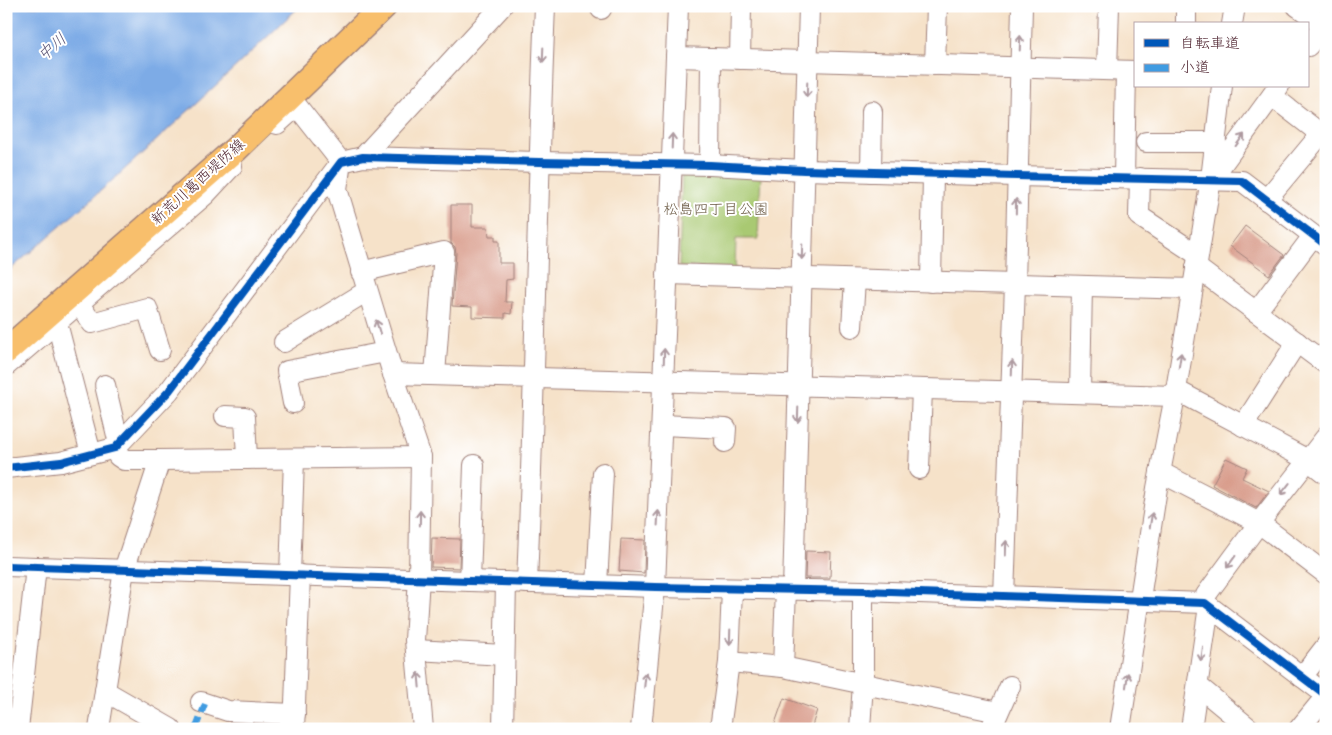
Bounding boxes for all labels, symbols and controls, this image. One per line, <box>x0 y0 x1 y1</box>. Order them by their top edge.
legend <box>1134 22 1310 88</box>
water label: 中川 <box>33 29 71 65</box>
text: 自転車道 <box>1180 34 1240 53</box>
one-way arrow <box>1016 35 1025 51</box>
one-way arrow <box>538 46 548 63</box>
text: 小道 <box>1180 58 1210 77</box>
one-way arrow <box>802 82 812 98</box>
one-way arrow <box>668 133 677 149</box>
one-way arrow <box>1235 133 1245 147</box>
street label: 新荒川葛西堤防線 <box>147 135 249 229</box>
one-way arrow <box>1011 198 1021 214</box>
park label: 松島四丁目公園 <box>663 200 769 219</box>
one-way arrow <box>797 244 807 260</box>
one-way arrow <box>373 320 383 336</box>
one-way arrow <box>660 348 669 364</box>
one-way arrow <box>1176 352 1186 368</box>
one-way arrow <box>1007 360 1017 376</box>
one-way arrow <box>793 407 802 423</box>
one-way arrow <box>1280 482 1291 495</box>
one-way arrow <box>415 510 425 526</box>
one-way arrow <box>653 511 663 527</box>
one-way arrow <box>1147 512 1157 528</box>
one-way arrow <box>1001 540 1011 556</box>
one-way arrow <box>1225 555 1236 568</box>
one-way arrow <box>725 628 735 645</box>
one-way arrow <box>1197 646 1207 662</box>
one-way arrow <box>414 672 423 688</box>
one-way arrow <box>641 673 650 689</box>
one-way arrow <box>1122 673 1132 689</box>

